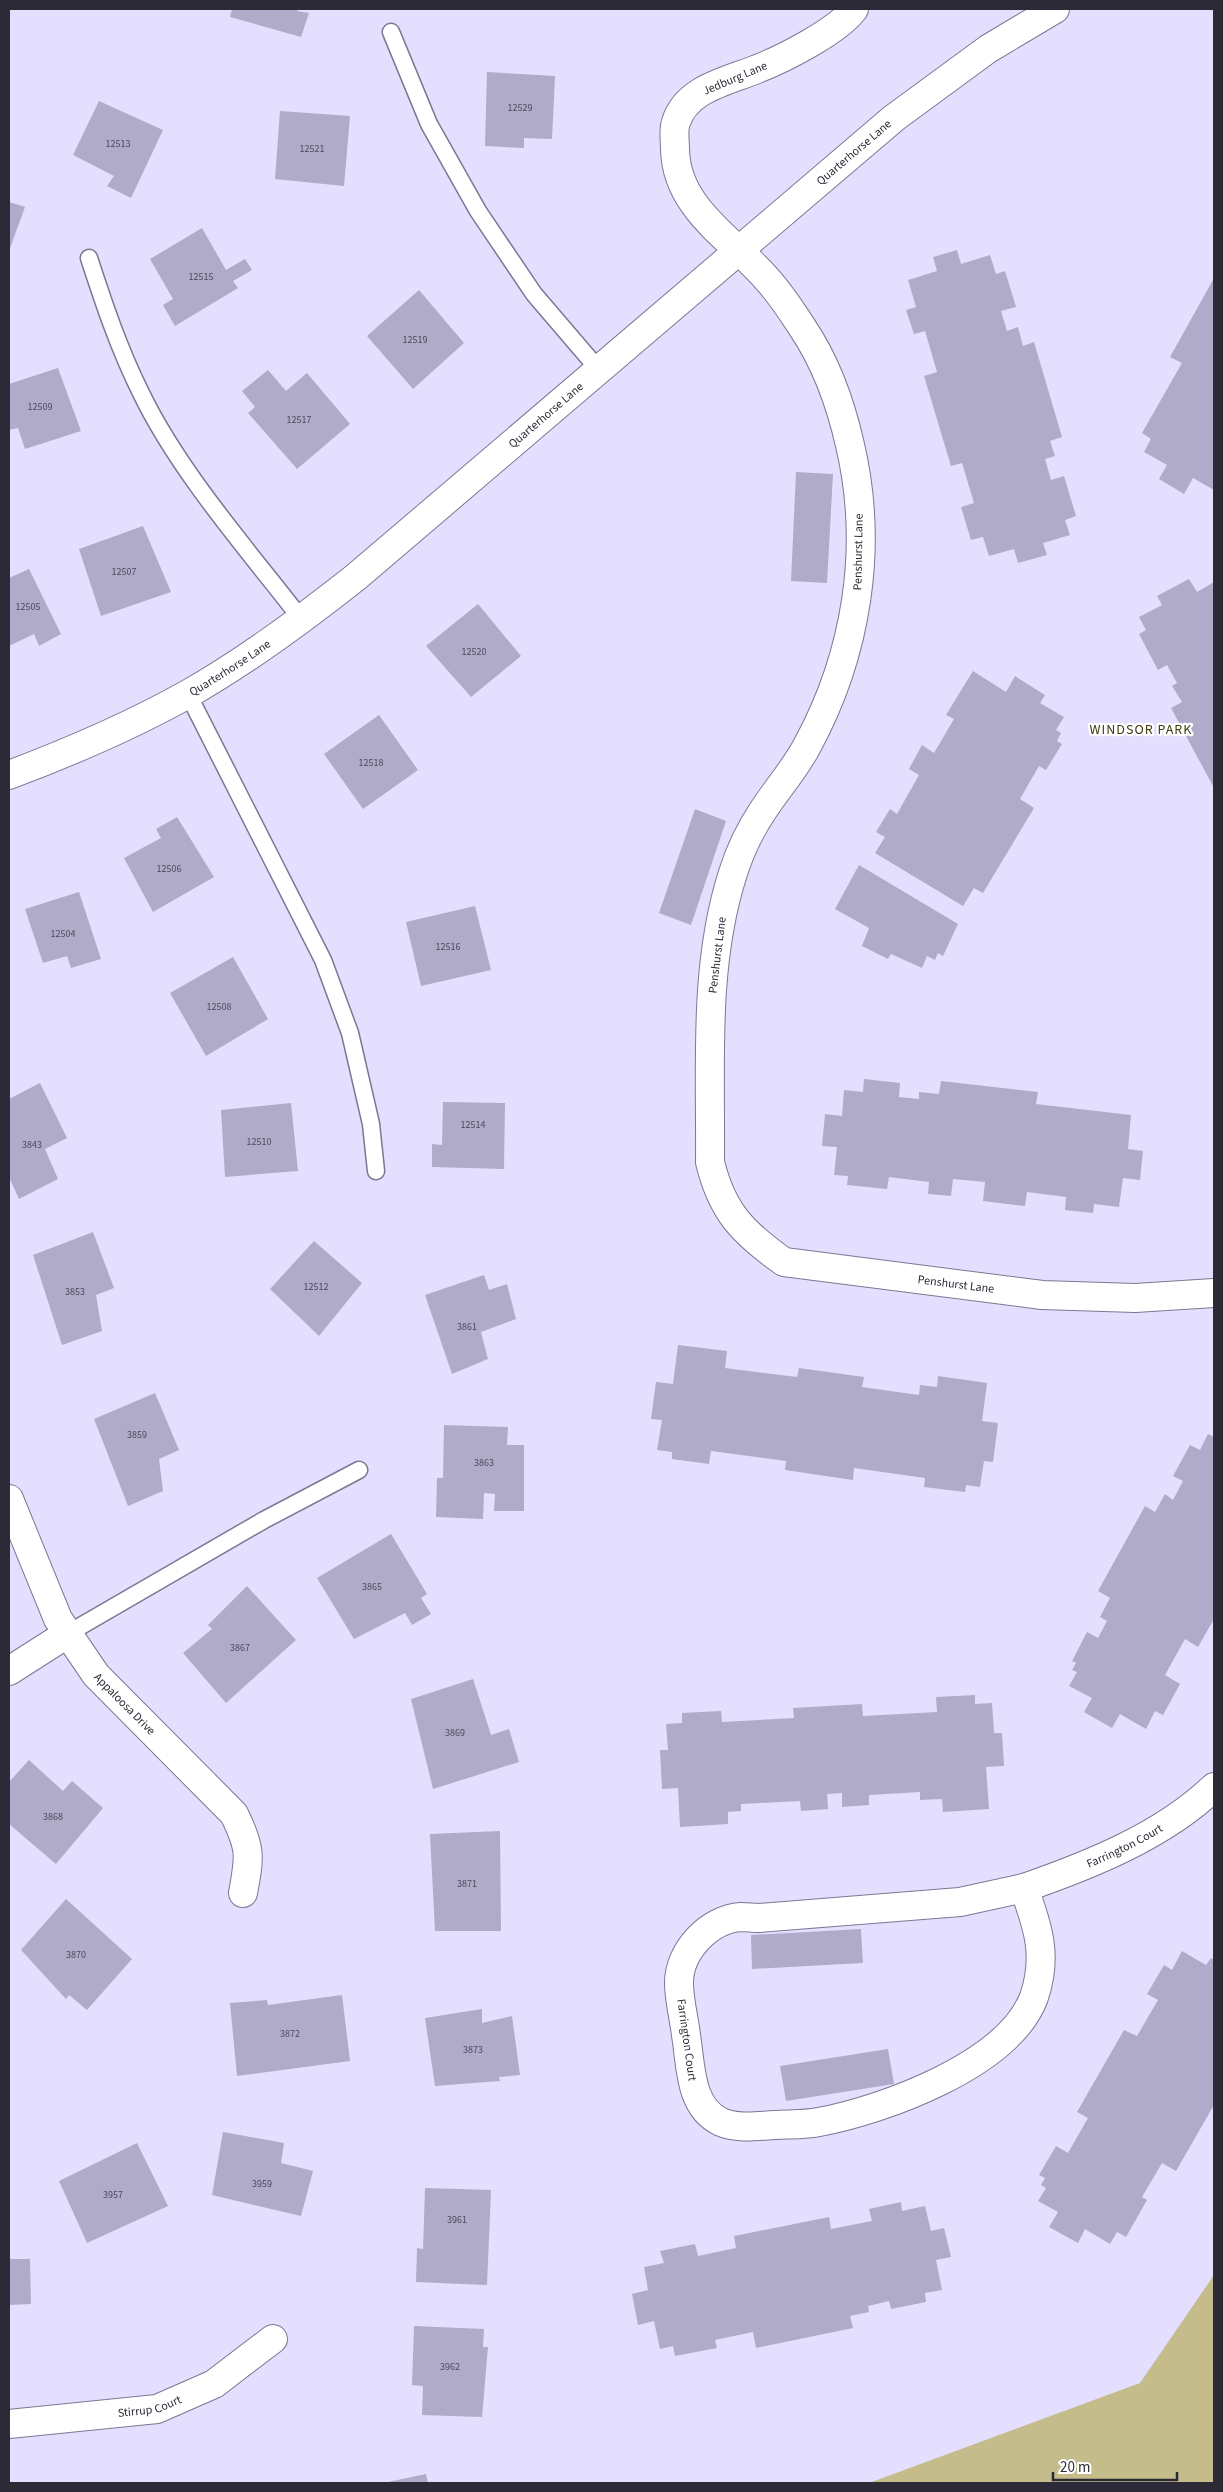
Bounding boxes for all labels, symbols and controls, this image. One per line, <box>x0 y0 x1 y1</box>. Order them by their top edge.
street label: Jedburg Lane <box>700 57 770 100</box>
house number: 12529 <box>508 101 532 115</box>
street label: Quarterhorse Lane <box>813 116 895 190</box>
house number: 12513 <box>106 137 130 151</box>
house number: 12521 <box>300 142 324 156</box>
house number: 12515 <box>189 270 213 284</box>
house number: 12519 <box>403 333 427 347</box>
street label: Quarterhorse Lane <box>505 379 587 452</box>
house number: 12509 <box>28 400 52 414</box>
house number: 12517 <box>287 413 311 427</box>
street label: Penshurst Lane <box>849 513 868 591</box>
house number: 12507 <box>112 565 136 579</box>
house number: 12505 <box>16 600 40 614</box>
street label: Quarterhorse Lane <box>186 636 274 701</box>
house number: 12520 <box>462 645 486 659</box>
district label: WINDSOR PARK <box>1090 720 1192 740</box>
house number: 12518 <box>359 756 383 770</box>
house number: 12506 <box>157 862 181 876</box>
street label: Penshurst Lane <box>704 916 731 994</box>
house number: 12504 <box>51 927 75 941</box>
house number: 12516 <box>436 940 460 954</box>
house number: 12508 <box>207 1000 231 1014</box>
house number: 12514 <box>461 1118 485 1132</box>
house number: 12510 <box>247 1135 271 1149</box>
house number: 3843 <box>22 1138 42 1152</box>
street label: Penshurst Lane <box>917 1271 995 1298</box>
house number: 12512 <box>304 1280 328 1294</box>
house number: 3853 <box>65 1285 85 1299</box>
house number: 3861 <box>457 1320 477 1334</box>
house number: 3859 <box>127 1428 147 1442</box>
house number: 3863 <box>474 1456 494 1470</box>
house number: 3865 <box>362 1580 382 1594</box>
house number: 3867 <box>230 1641 250 1655</box>
street label: Appaloosa Drive <box>90 1669 159 1739</box>
house number: 3869 <box>445 1726 465 1740</box>
house number: 3868 <box>43 1810 63 1824</box>
street label: Farrington Court <box>1084 1820 1166 1873</box>
house number: 3871 <box>457 1877 477 1891</box>
house number: 3870 <box>66 1948 86 1962</box>
street label: Farrington Court <box>672 1998 701 2082</box>
house number: 3872 <box>280 2027 300 2041</box>
house number: 3873 <box>463 2043 483 2057</box>
house number: 3959 <box>252 2177 272 2191</box>
house number: 3957 <box>103 2188 123 2202</box>
house number: 3961 <box>447 2213 467 2227</box>
house number: 3962 <box>440 2360 460 2374</box>
street label: Stirrup Court <box>117 2391 184 2422</box>
scale bar <box>1053 2450 1177 2482</box>
text: 20 m <box>1060 2457 1090 2478</box>

